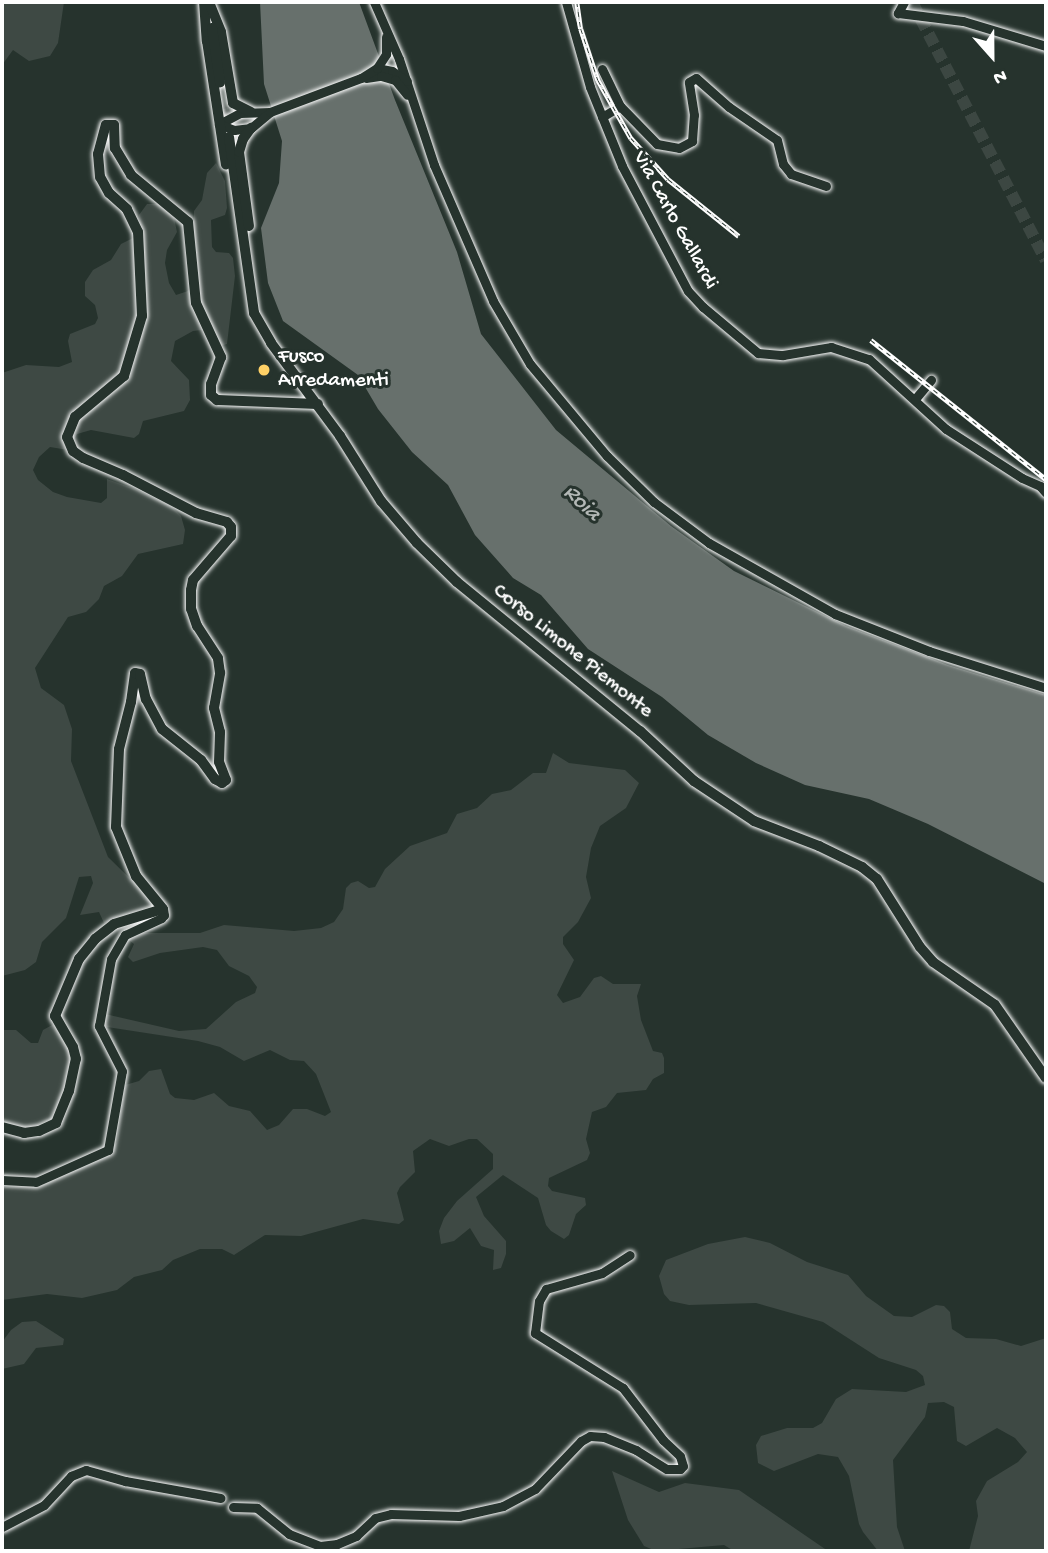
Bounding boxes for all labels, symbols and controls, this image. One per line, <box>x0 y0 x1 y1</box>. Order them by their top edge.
north arrow <box>957 21 1027 91</box>
text: N <box>990 63 1010 89</box>
street label: Via Carlo Gallardi <box>626 148 722 294</box>
place label: Fusco Arredamenti <box>278 345 389 395</box>
marker: Fusco Arredamenti <box>256 362 272 378</box>
water label: Roia <box>556 480 606 528</box>
street label: Corso Limone Piemonte <box>487 579 657 725</box>

